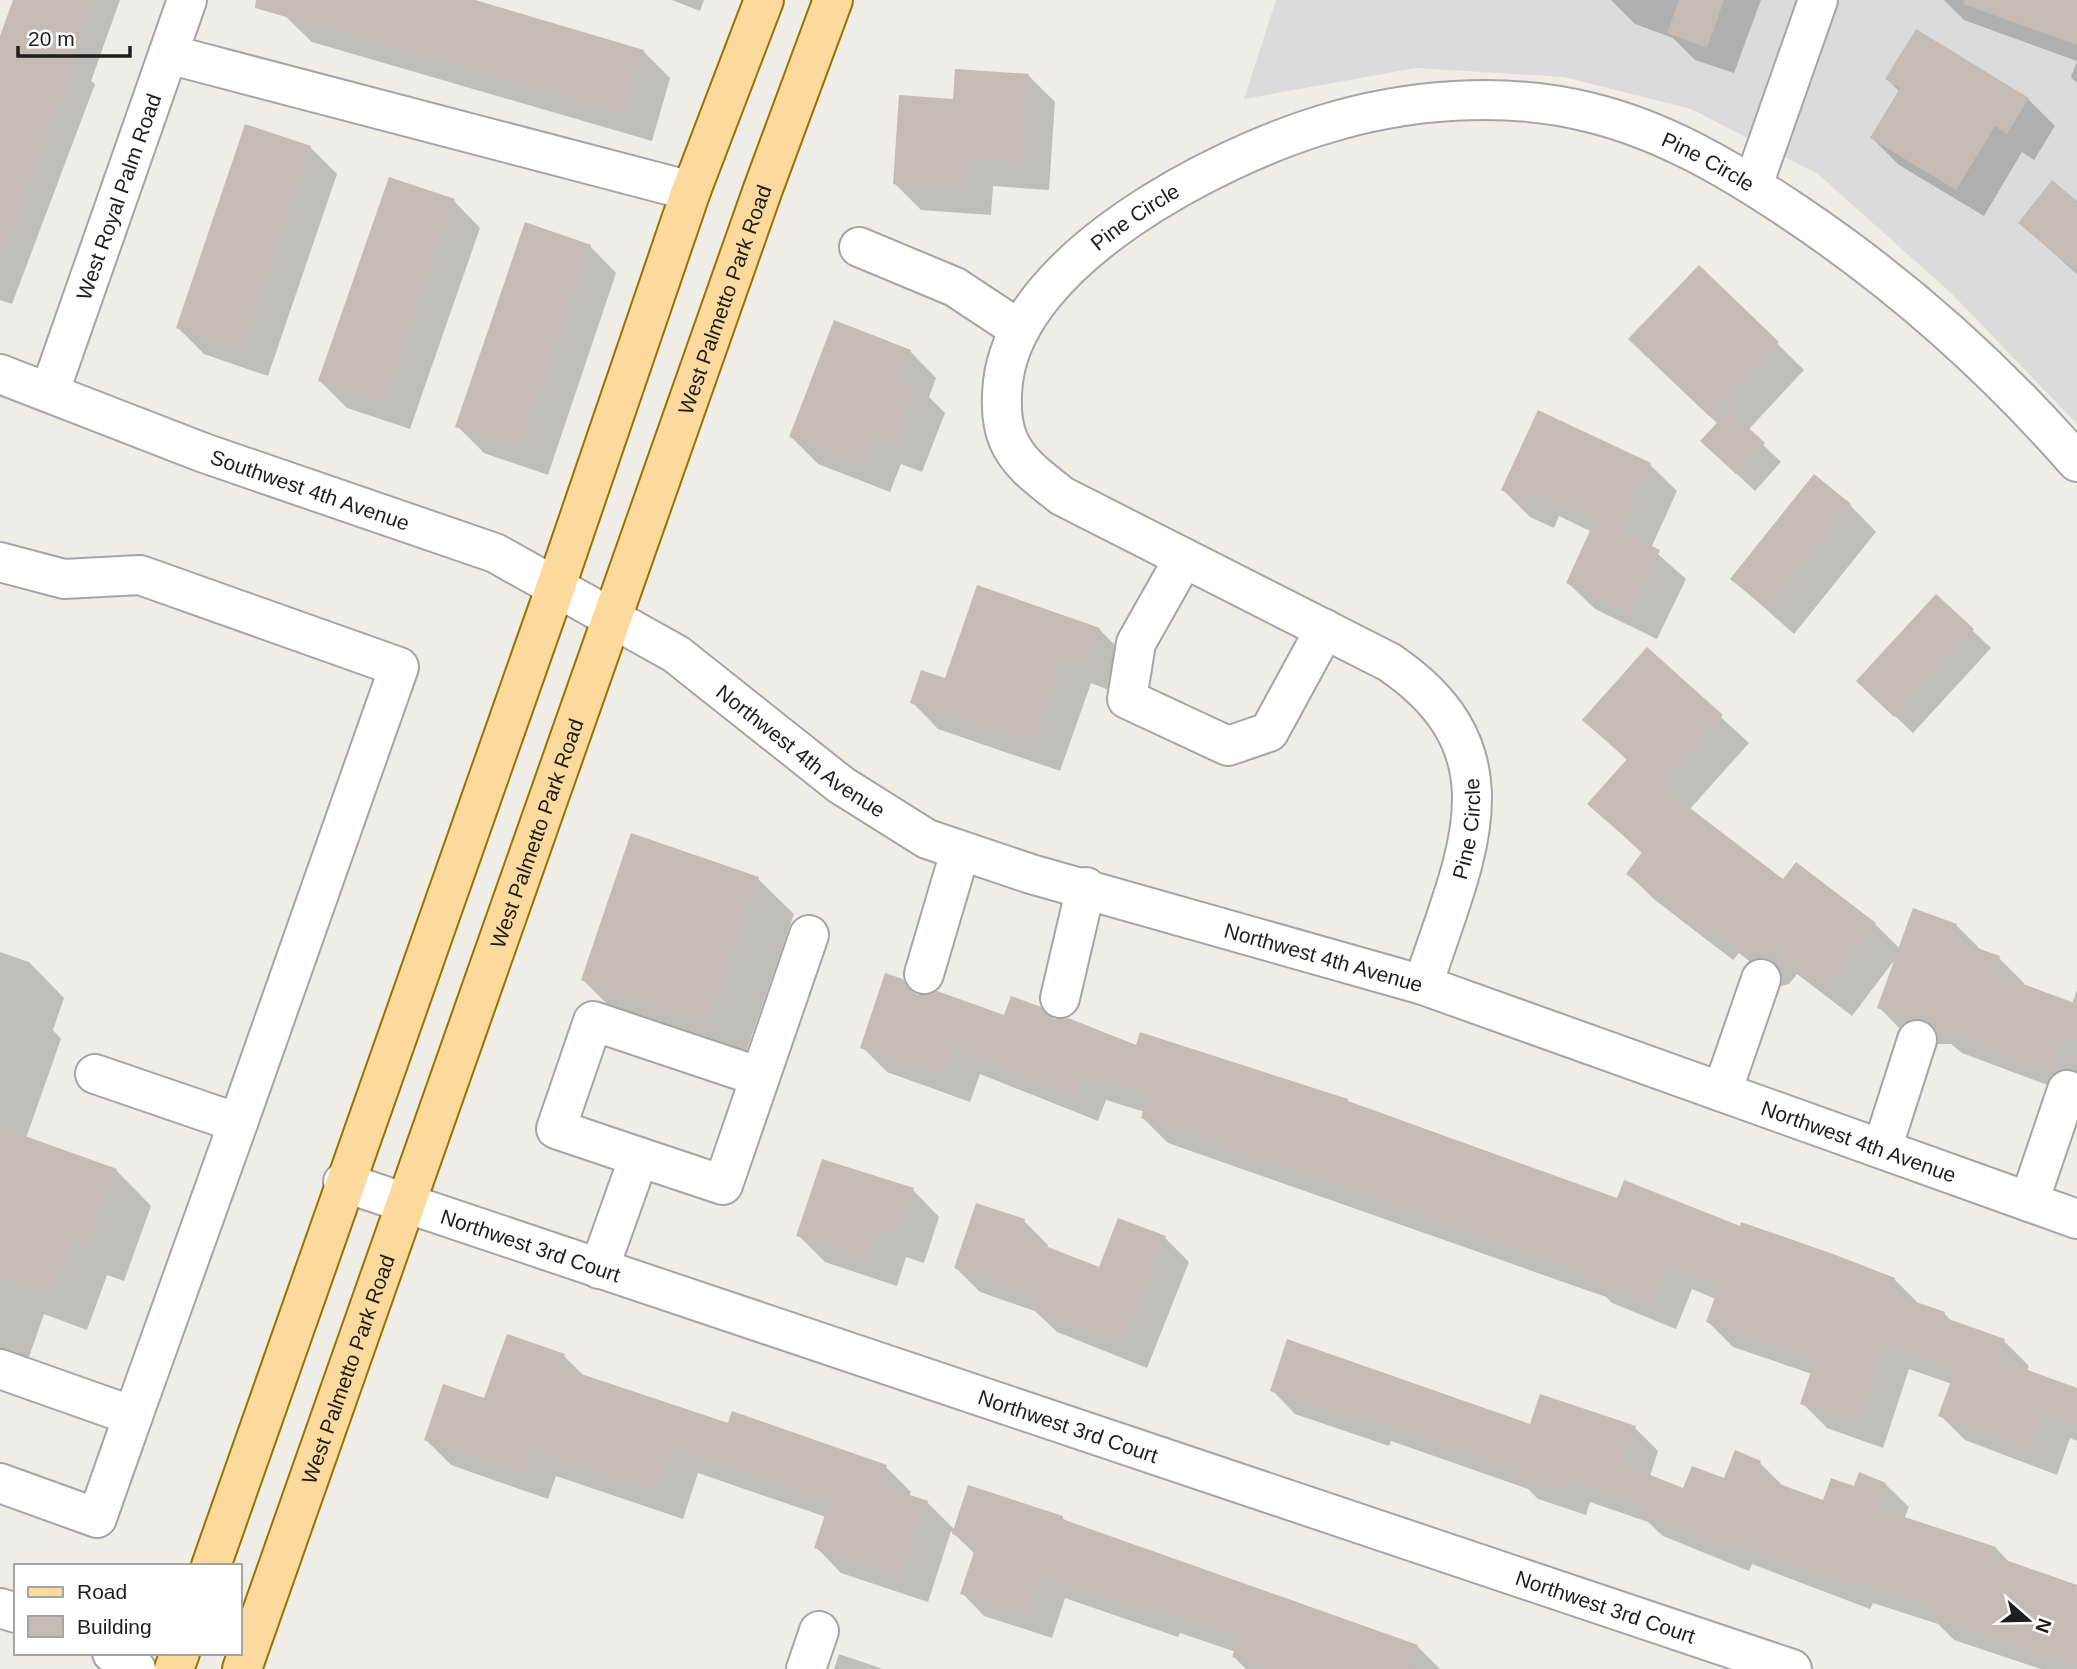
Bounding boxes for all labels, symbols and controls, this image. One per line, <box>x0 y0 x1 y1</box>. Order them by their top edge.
scale bar <box>18 14 130 58</box>
text: 20 m <box>28 27 75 50</box>
street label: West Royal Palm Road <box>71 90 165 303</box>
street label: Pine Circle <box>1659 127 1759 195</box>
street label: Pine Circle <box>1086 179 1183 254</box>
street label: West Palmetto Park Road <box>673 182 775 417</box>
street label: Southwest 4th Avenue <box>208 445 413 534</box>
street label: Northwest 4th Avenue <box>712 680 890 821</box>
street label: West Palmetto Park Road <box>485 716 587 951</box>
street label: Pine Circle <box>1447 777 1484 882</box>
street label: Northwest 4th Avenue <box>1222 918 1426 996</box>
street label: Northwest 4th Avenue <box>1758 1096 1959 1186</box>
street label: Northwest 3rd Court <box>438 1204 624 1286</box>
street label: West Palmetto Park Road <box>297 1251 399 1487</box>
street label: Northwest 3rd Court <box>975 1385 1161 1467</box>
legend <box>14 1564 242 1655</box>
street label: Northwest 3rd Court <box>1513 1565 1699 1647</box>
text: Road <box>77 1580 127 1603</box>
north arrow <box>1993 1585 2063 1655</box>
text: Building <box>77 1615 152 1638</box>
text: N <box>2031 1616 2056 1636</box>

